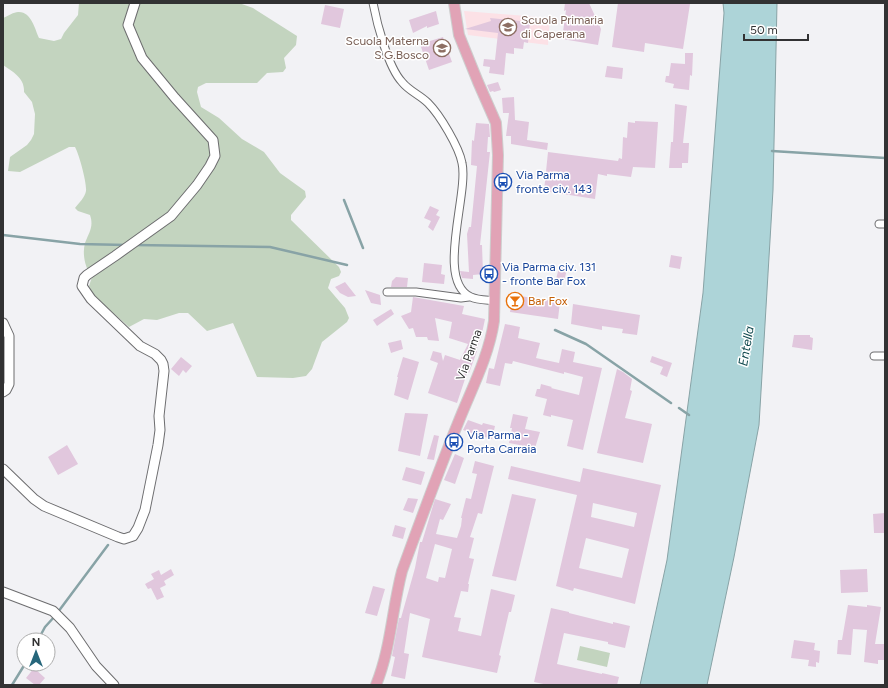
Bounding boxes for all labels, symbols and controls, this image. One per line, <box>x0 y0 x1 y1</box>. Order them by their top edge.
place label: Scuola Primaria di Caperana <box>521 13 603 41</box>
scale bar <box>744 16 808 42</box>
school or university icon: Scuola Primaria di Caperana <box>498 17 518 37</box>
text: 50 m <box>750 23 778 37</box>
place label: Scuola Materna S.G.Bosco <box>346 34 429 62</box>
school or university icon: Scuola Materna S.G.Bosco <box>432 38 452 58</box>
place label: Via Parma fronte civ. 143 <box>516 168 592 196</box>
bus stop icon: Via Parma fronte civ. 143 <box>493 172 513 192</box>
place label: Via Parma civ. 131 - fronte Bar Fox <box>502 260 596 288</box>
bus stop icon: Via Parma civ. 131 - fronte Bar Fox <box>479 264 499 284</box>
bar icon: Bar Fox <box>505 291 525 311</box>
place label: Bar Fox <box>528 294 568 308</box>
water label: Entella <box>735 324 757 367</box>
street label: Via Parma <box>453 327 485 383</box>
place label: Via Parma - Porta Carraia <box>467 428 536 456</box>
bus stop icon: Via Parma - Porta Carraia <box>444 432 464 452</box>
north arrow <box>16 632 56 672</box>
text: N <box>32 636 40 649</box>

